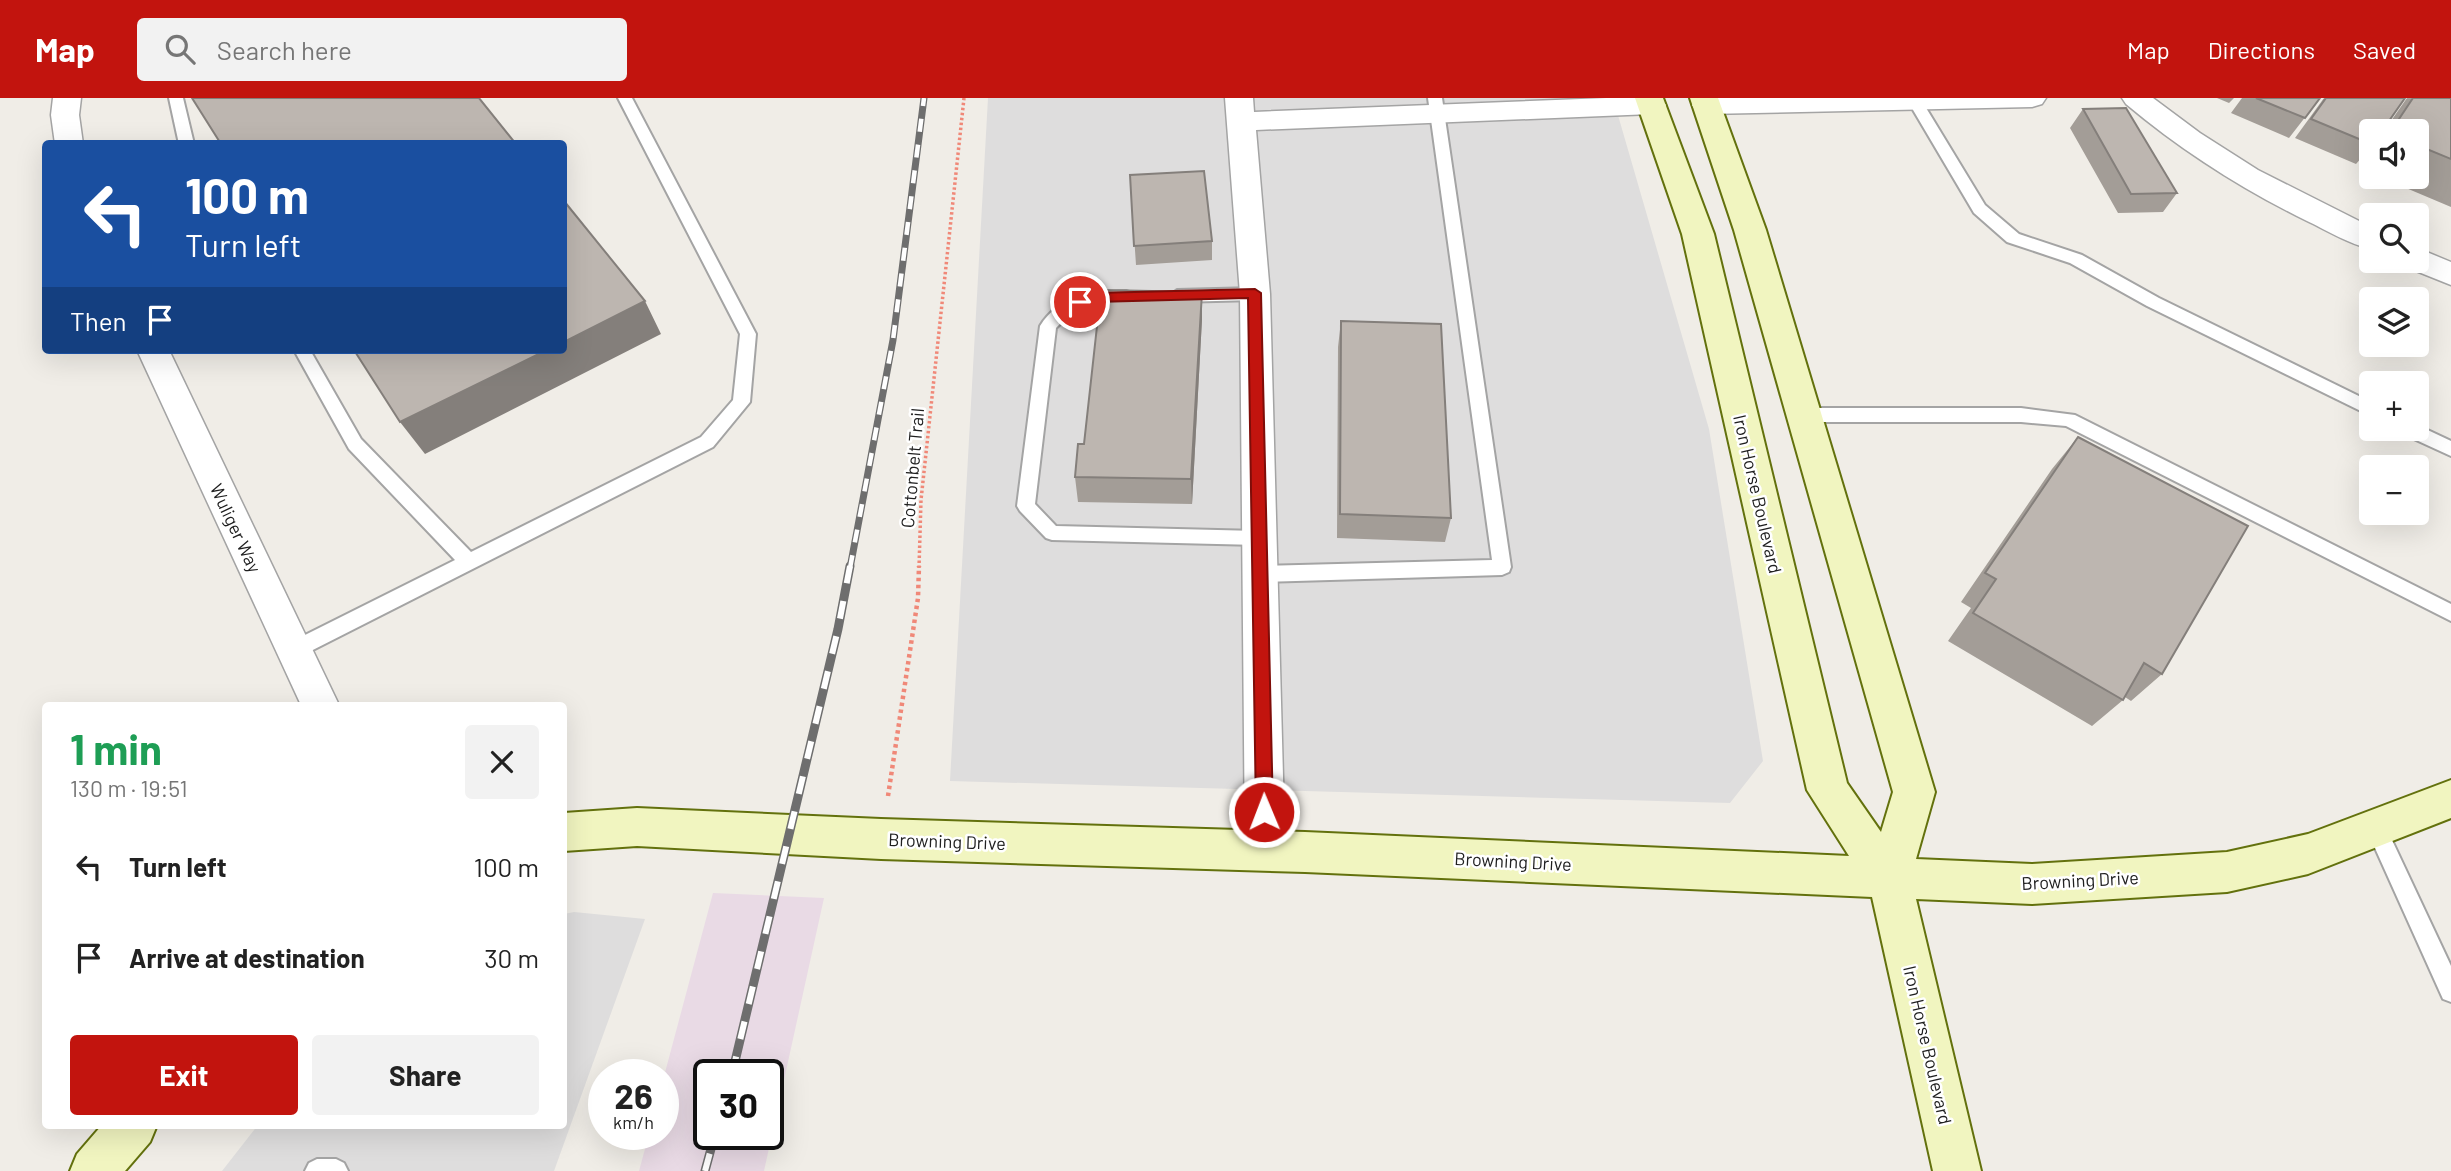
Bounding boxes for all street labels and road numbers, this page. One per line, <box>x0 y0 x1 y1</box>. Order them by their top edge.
street label: Cottonbelt Trail <box>896 407 928 529</box>
street label: Iron Horse Boulevard <box>1729 412 1787 576</box>
street label: Wuliger Way <box>206 480 266 576</box>
street label: Browning Drive <box>888 828 1006 854</box>
street label: Browning Drive <box>1454 847 1572 875</box>
street label: Browning Drive <box>2021 866 2139 894</box>
street label: Iron Horse Boulevard <box>1899 963 1957 1127</box>

